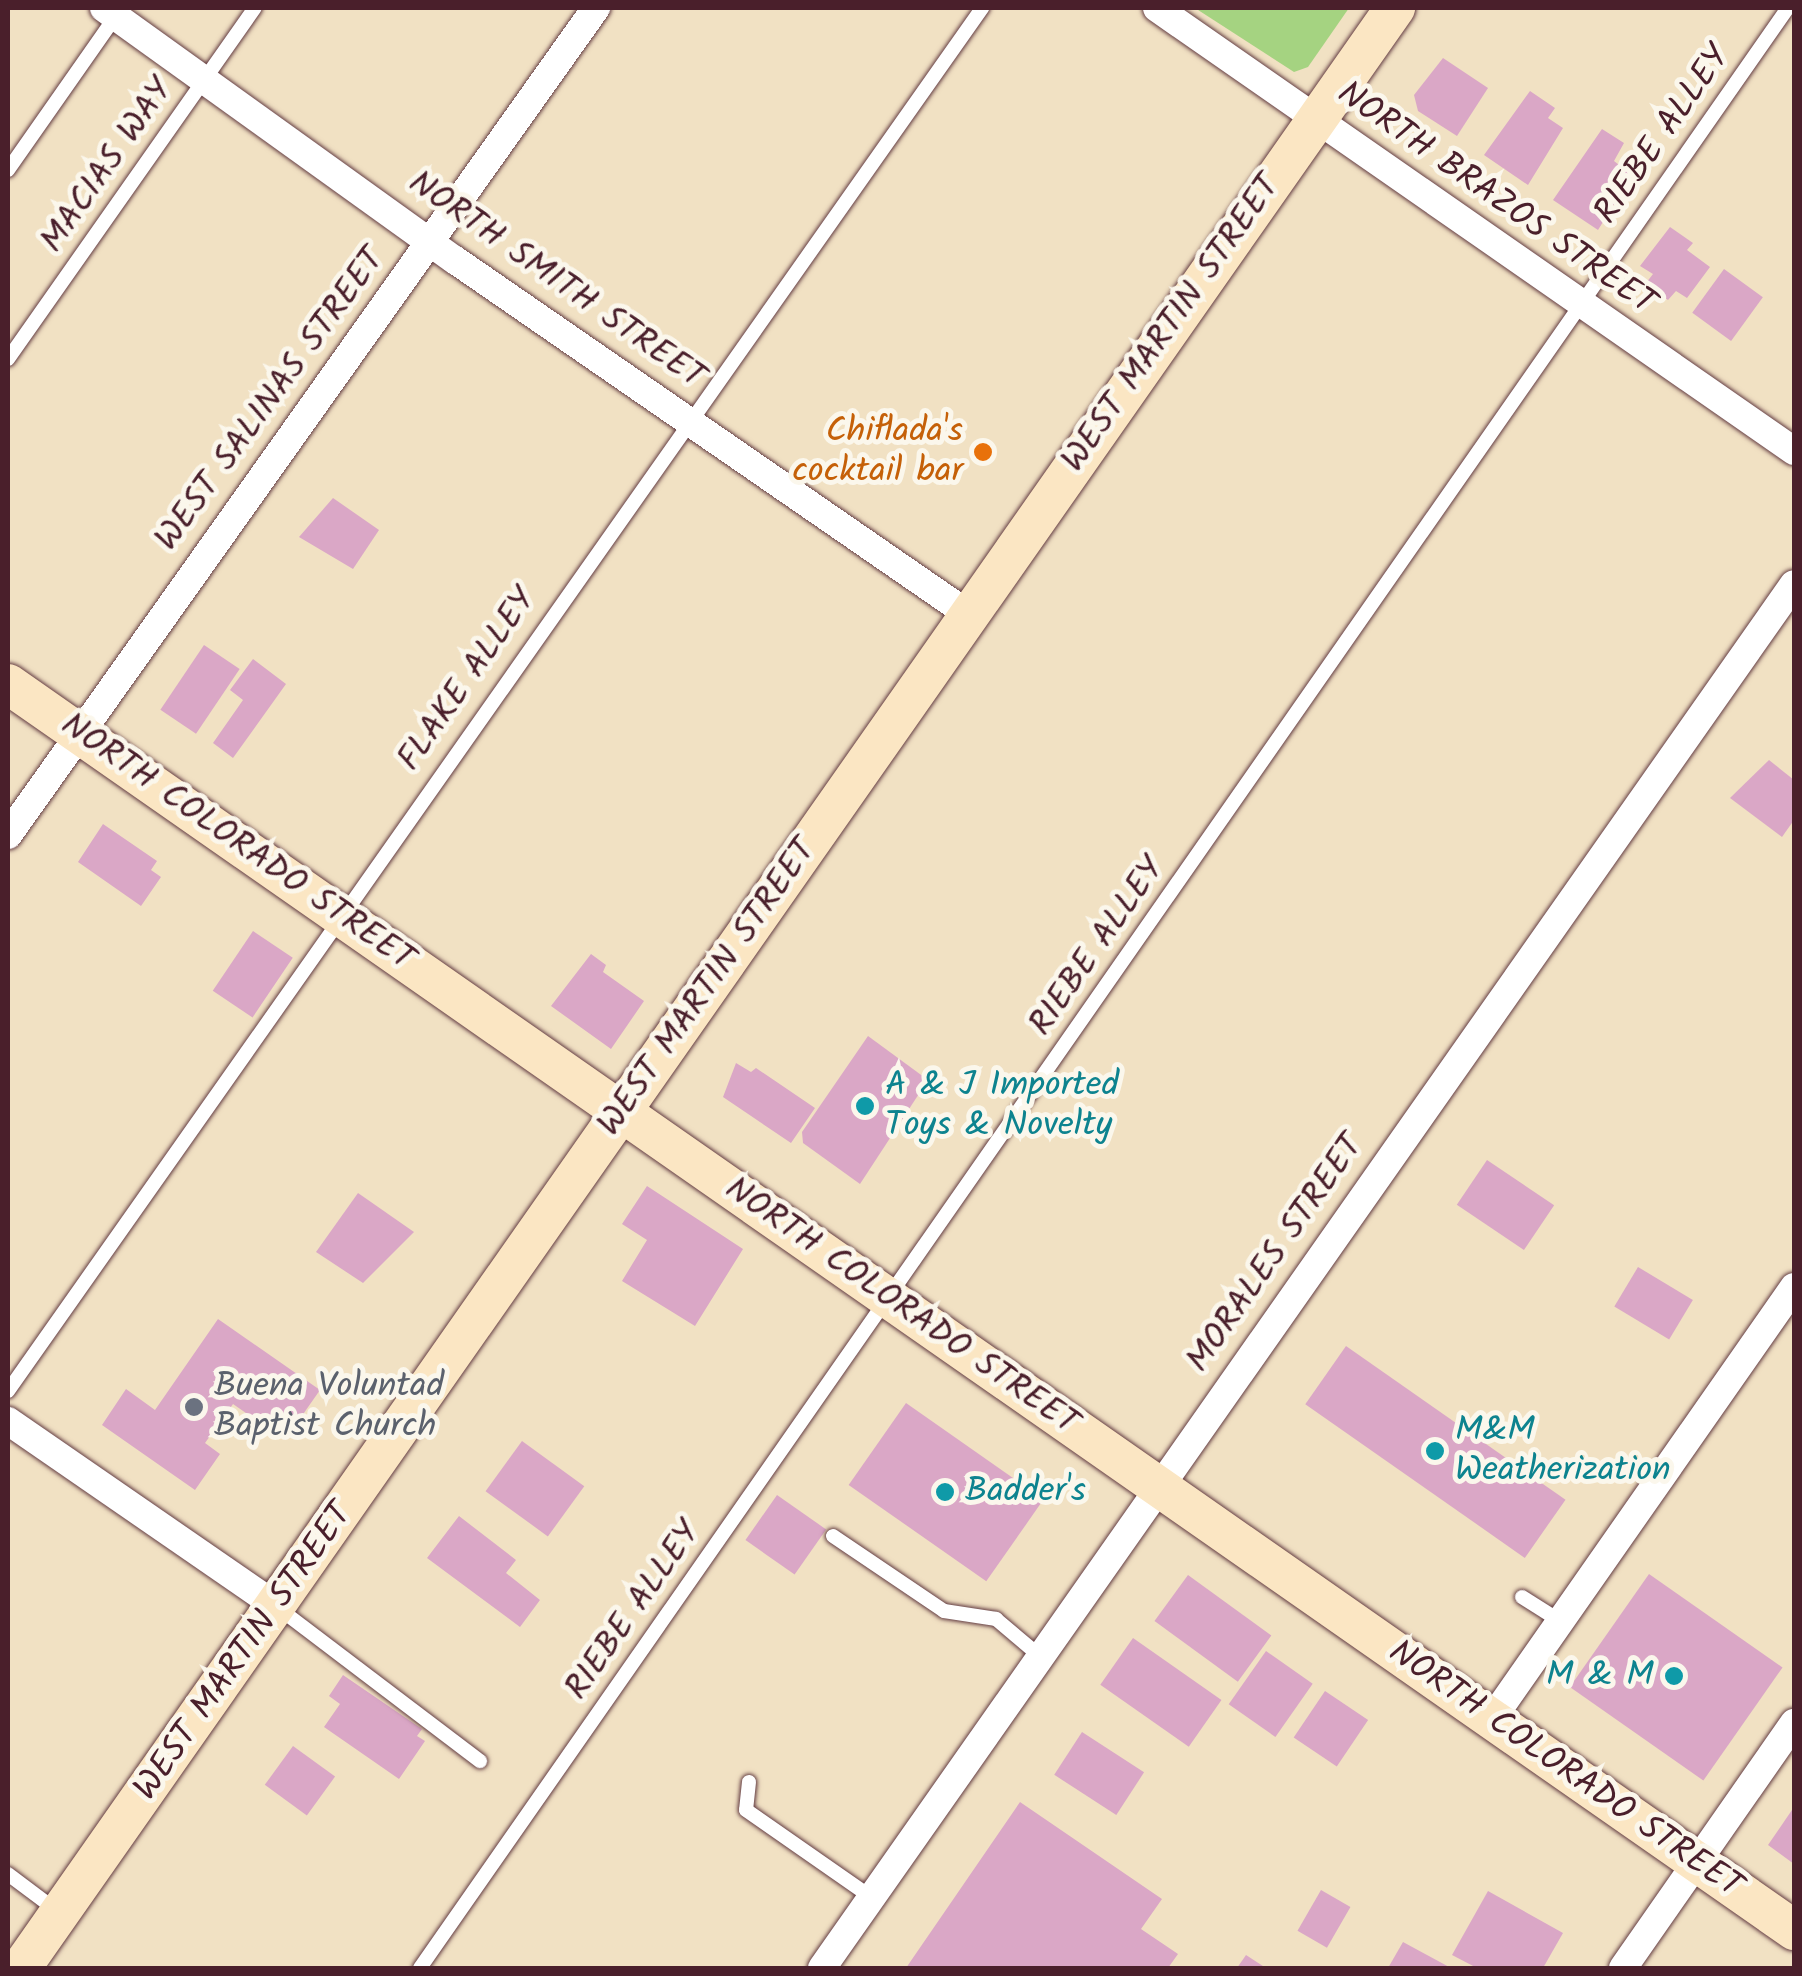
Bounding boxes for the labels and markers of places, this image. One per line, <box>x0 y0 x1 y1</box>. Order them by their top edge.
place label: Chiflada's cocktail bar <box>792 411 963 493</box>
marker: Chiflada's cocktail bar <box>972 441 994 463</box>
place label: A & J Imported Toys & Novelty <box>885 1065 1119 1147</box>
marker: A & J Imported Toys & Novelty <box>854 1095 876 1117</box>
place label: Buena Voluntad Baptist Church <box>214 1366 444 1448</box>
marker: Buena Voluntad Baptist Church <box>183 1396 205 1418</box>
place label: M&M Weatherization <box>1455 1410 1671 1492</box>
marker: M&M Weatherization <box>1424 1440 1446 1462</box>
place label: Badder's <box>965 1471 1086 1513</box>
marker: Badder's <box>934 1481 956 1503</box>
place label: M & M <box>1546 1655 1654 1697</box>
marker: M & M <box>1663 1665 1685 1687</box>

